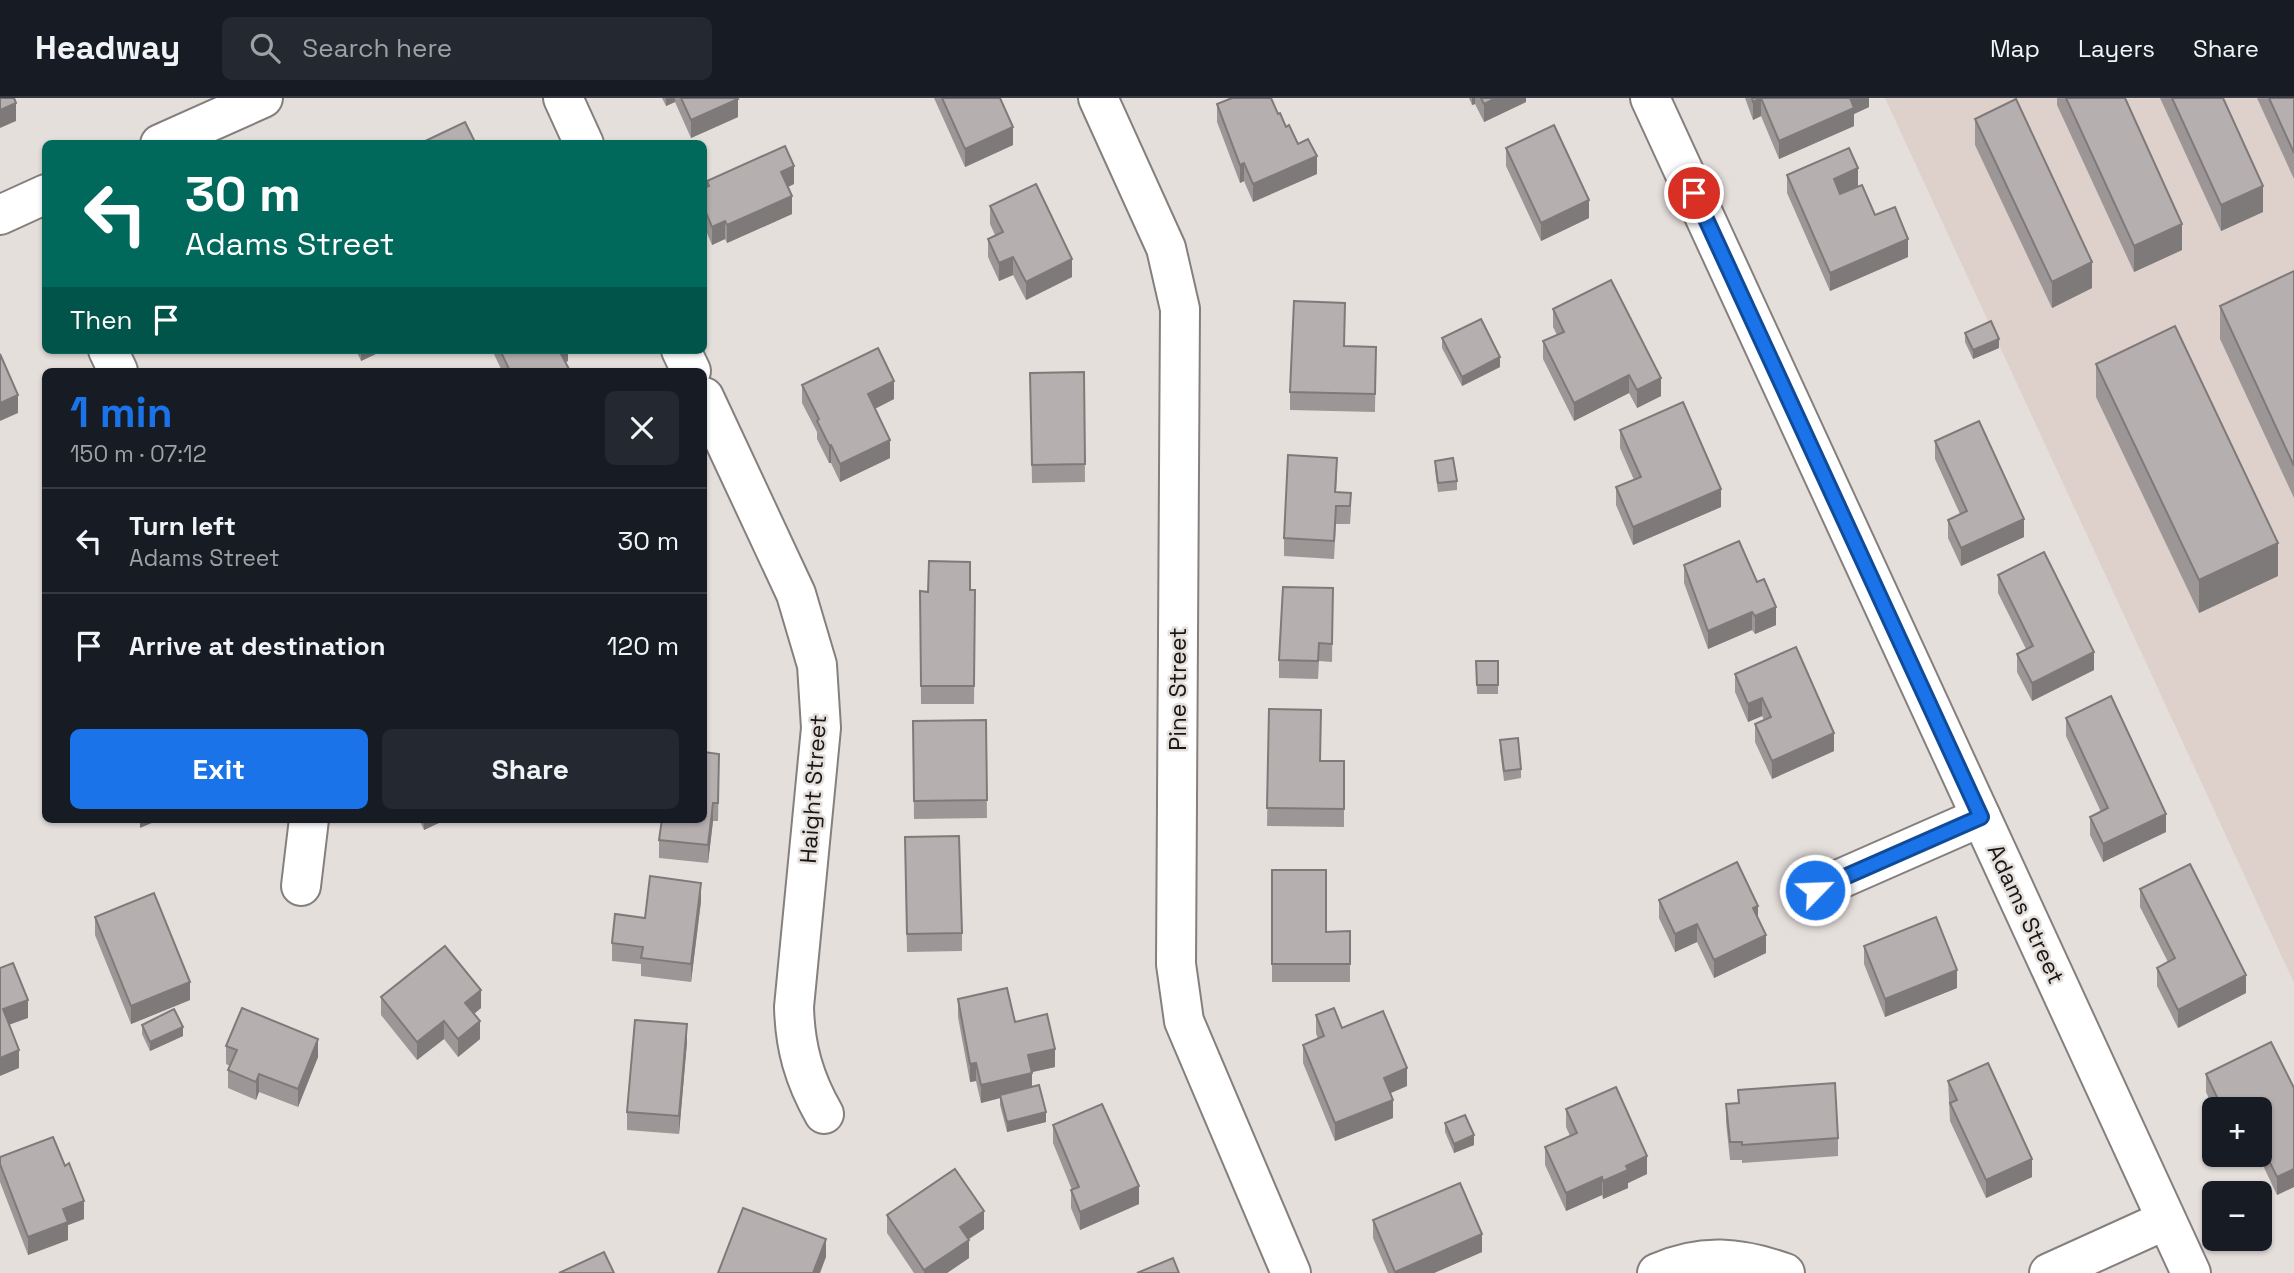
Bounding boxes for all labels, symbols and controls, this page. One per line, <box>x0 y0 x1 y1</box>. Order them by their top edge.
search box <box>222 17 712 80</box>
text: Headway <box>35 27 180 69</box>
icon: search <box>246 29 284 67</box>
text: Search here <box>302 31 452 65</box>
text: Map <box>1990 33 2040 64</box>
text: Layers <box>2078 33 2155 64</box>
text: Share <box>2193 33 2259 64</box>
text: 30 m <box>185 163 301 225</box>
pin <box>1664 163 1724 223</box>
icon: left <box>70 168 161 259</box>
icon: arrive <box>1675 174 1713 212</box>
text: Adams Street <box>185 224 395 264</box>
icon: arrive <box>147 301 185 339</box>
text: Then <box>70 303 133 337</box>
text: 1 min <box>70 386 173 439</box>
button: close <box>605 391 679 465</box>
text: 150 m · 07:12 <box>70 439 207 469</box>
text: Turn left <box>129 509 236 543</box>
icon: left <box>70 522 108 560</box>
text: 30 m <box>618 524 679 558</box>
text: Adams Street <box>129 543 280 573</box>
icon: arrive <box>70 627 108 665</box>
street label: Pine Street <box>1163 627 1193 751</box>
text: Arrive at destination <box>129 629 386 663</box>
text: 120 m <box>607 629 679 663</box>
street label: Haight Street <box>793 714 833 864</box>
button: Exit <box>70 729 368 809</box>
button: Share <box>382 729 679 809</box>
street label: Adams Street <box>1981 839 2071 989</box>
position arrow <box>1778 853 1852 927</box>
map controls <box>2202 1097 2272 1251</box>
button: + <box>2202 1097 2272 1167</box>
button: − <box>2202 1181 2272 1251</box>

